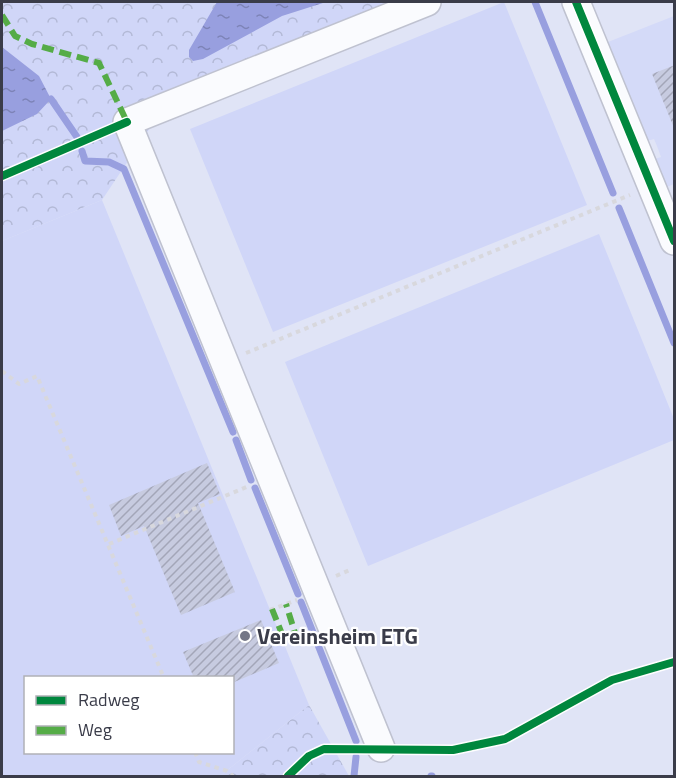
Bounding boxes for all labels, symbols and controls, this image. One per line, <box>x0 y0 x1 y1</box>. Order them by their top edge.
place label: Vereinsheim ETG <box>257 619 418 653</box>
marker: Vereinsheim ETG <box>238 629 252 643</box>
legend <box>24 676 234 754</box>
text: Radweg <box>78 686 140 713</box>
text: Weg <box>78 716 112 743</box>

